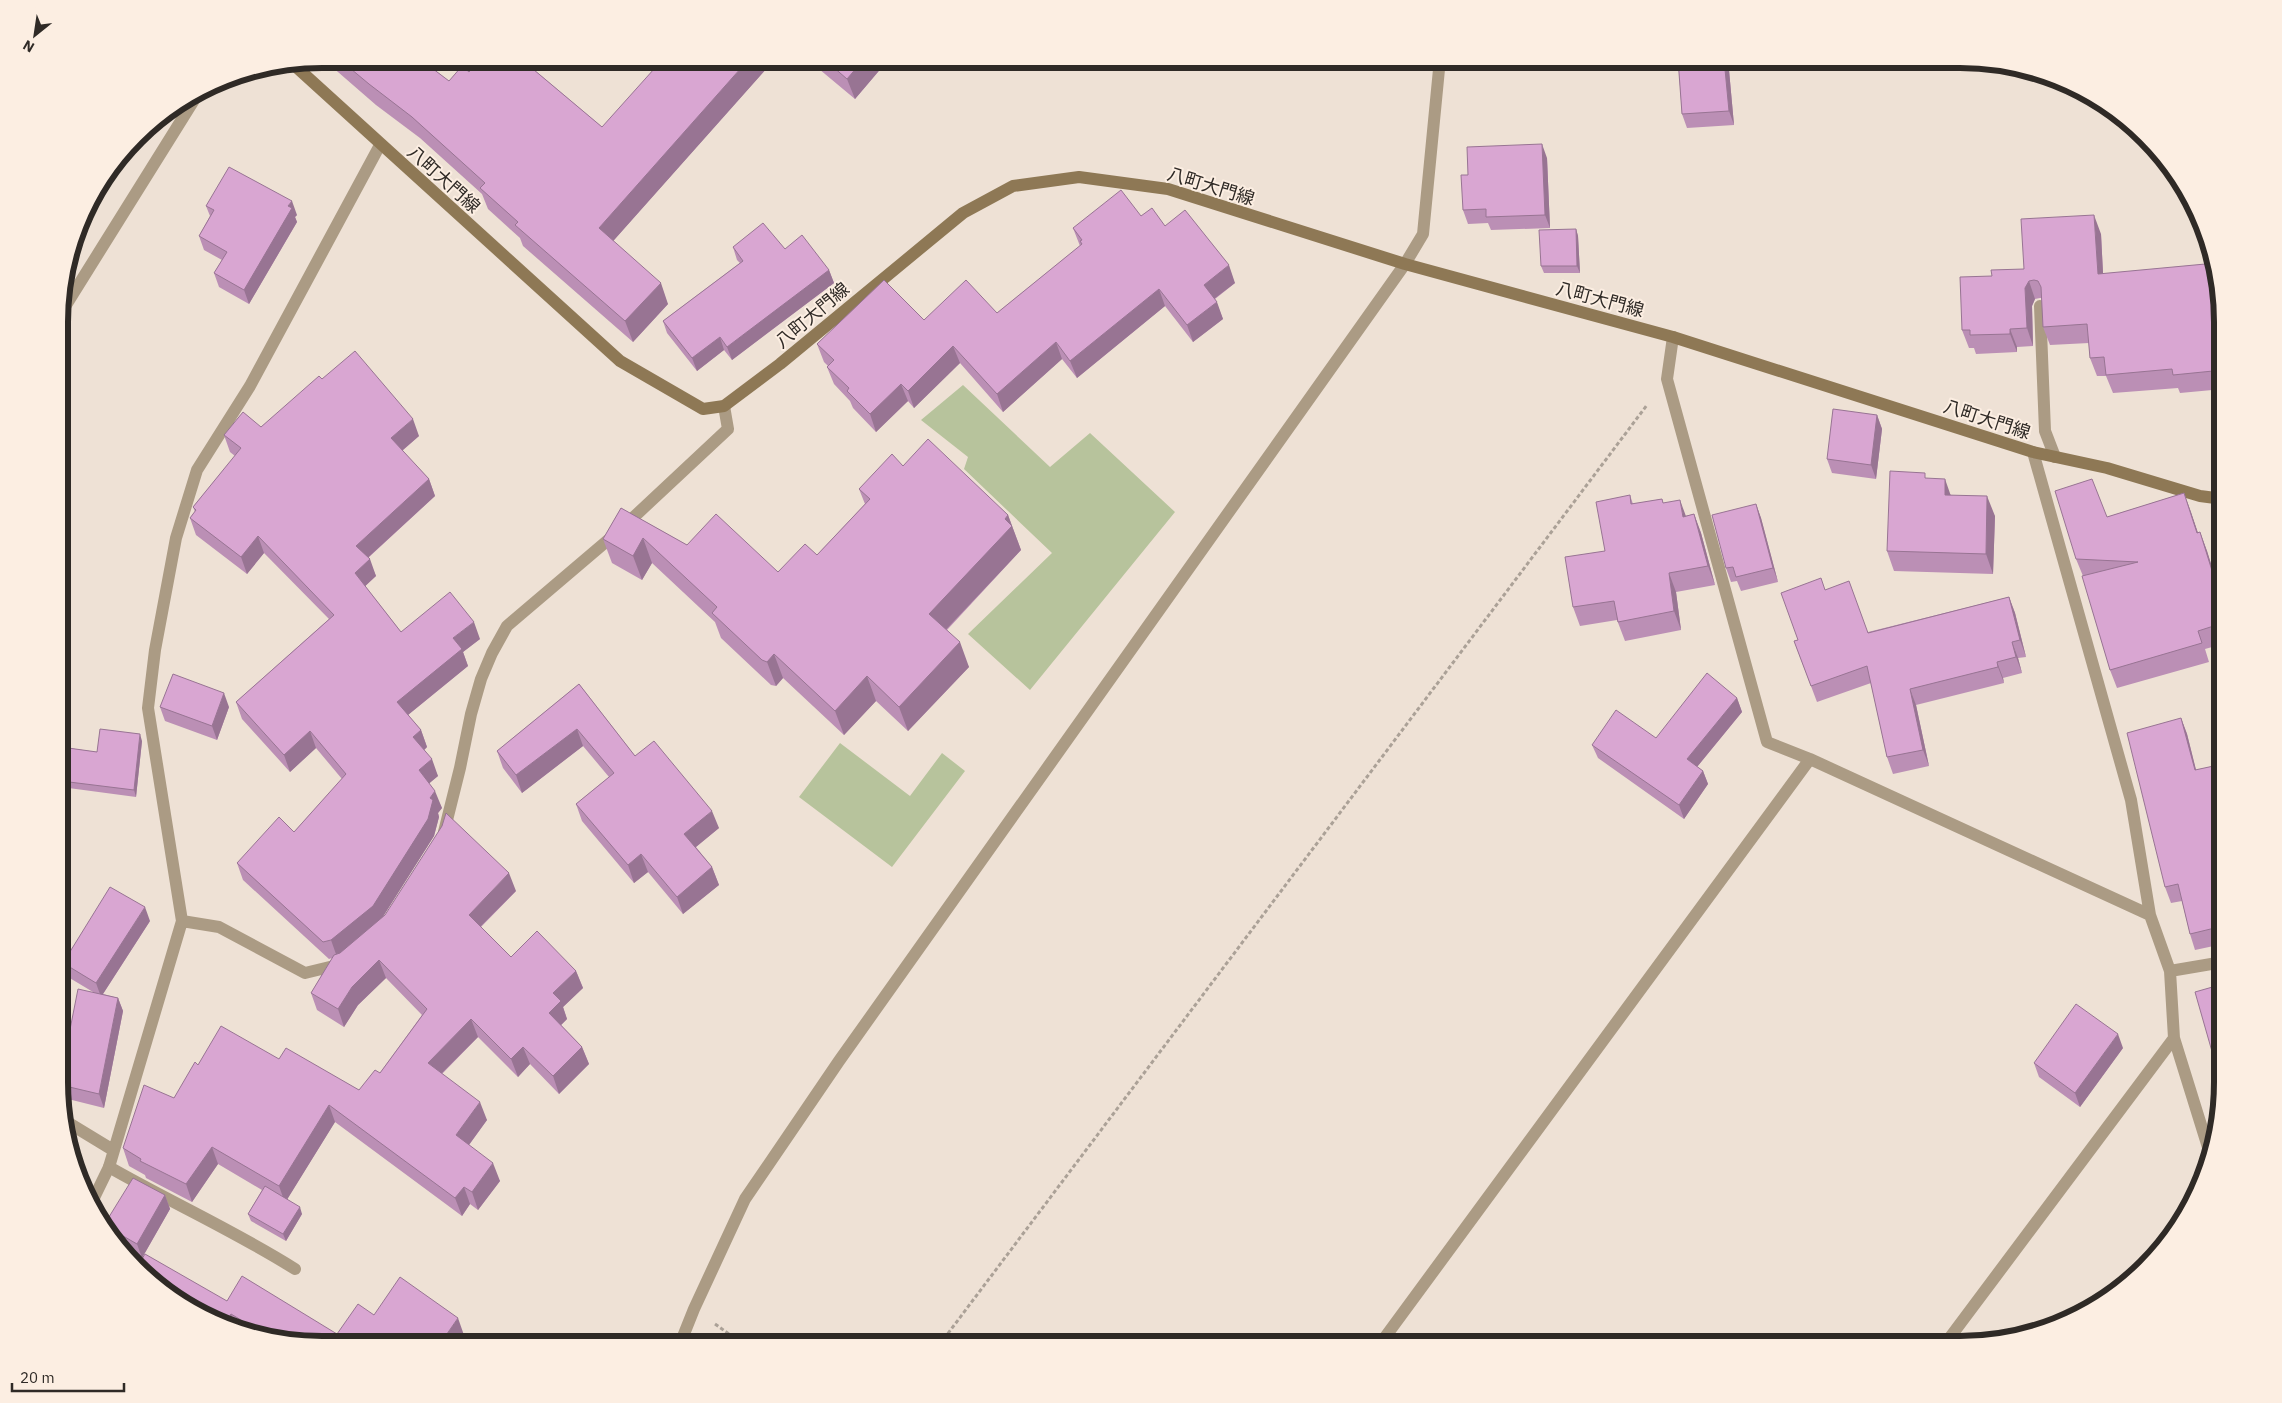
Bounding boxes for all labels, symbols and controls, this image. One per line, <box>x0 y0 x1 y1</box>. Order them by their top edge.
north arrow <box>10 10 60 60</box>
text: N <box>20 36 37 57</box>
street label: 八町大門線 <box>403 140 485 218</box>
street label: 八町大門線 <box>1165 162 1257 210</box>
street label: 八町大門線 <box>1554 276 1646 322</box>
street label: 八町大門線 <box>770 277 854 353</box>
street label: 八町大門線 <box>1941 394 2033 444</box>
scale bar <box>12 1360 125 1392</box>
text: 20 m <box>20 1368 55 1387</box>

